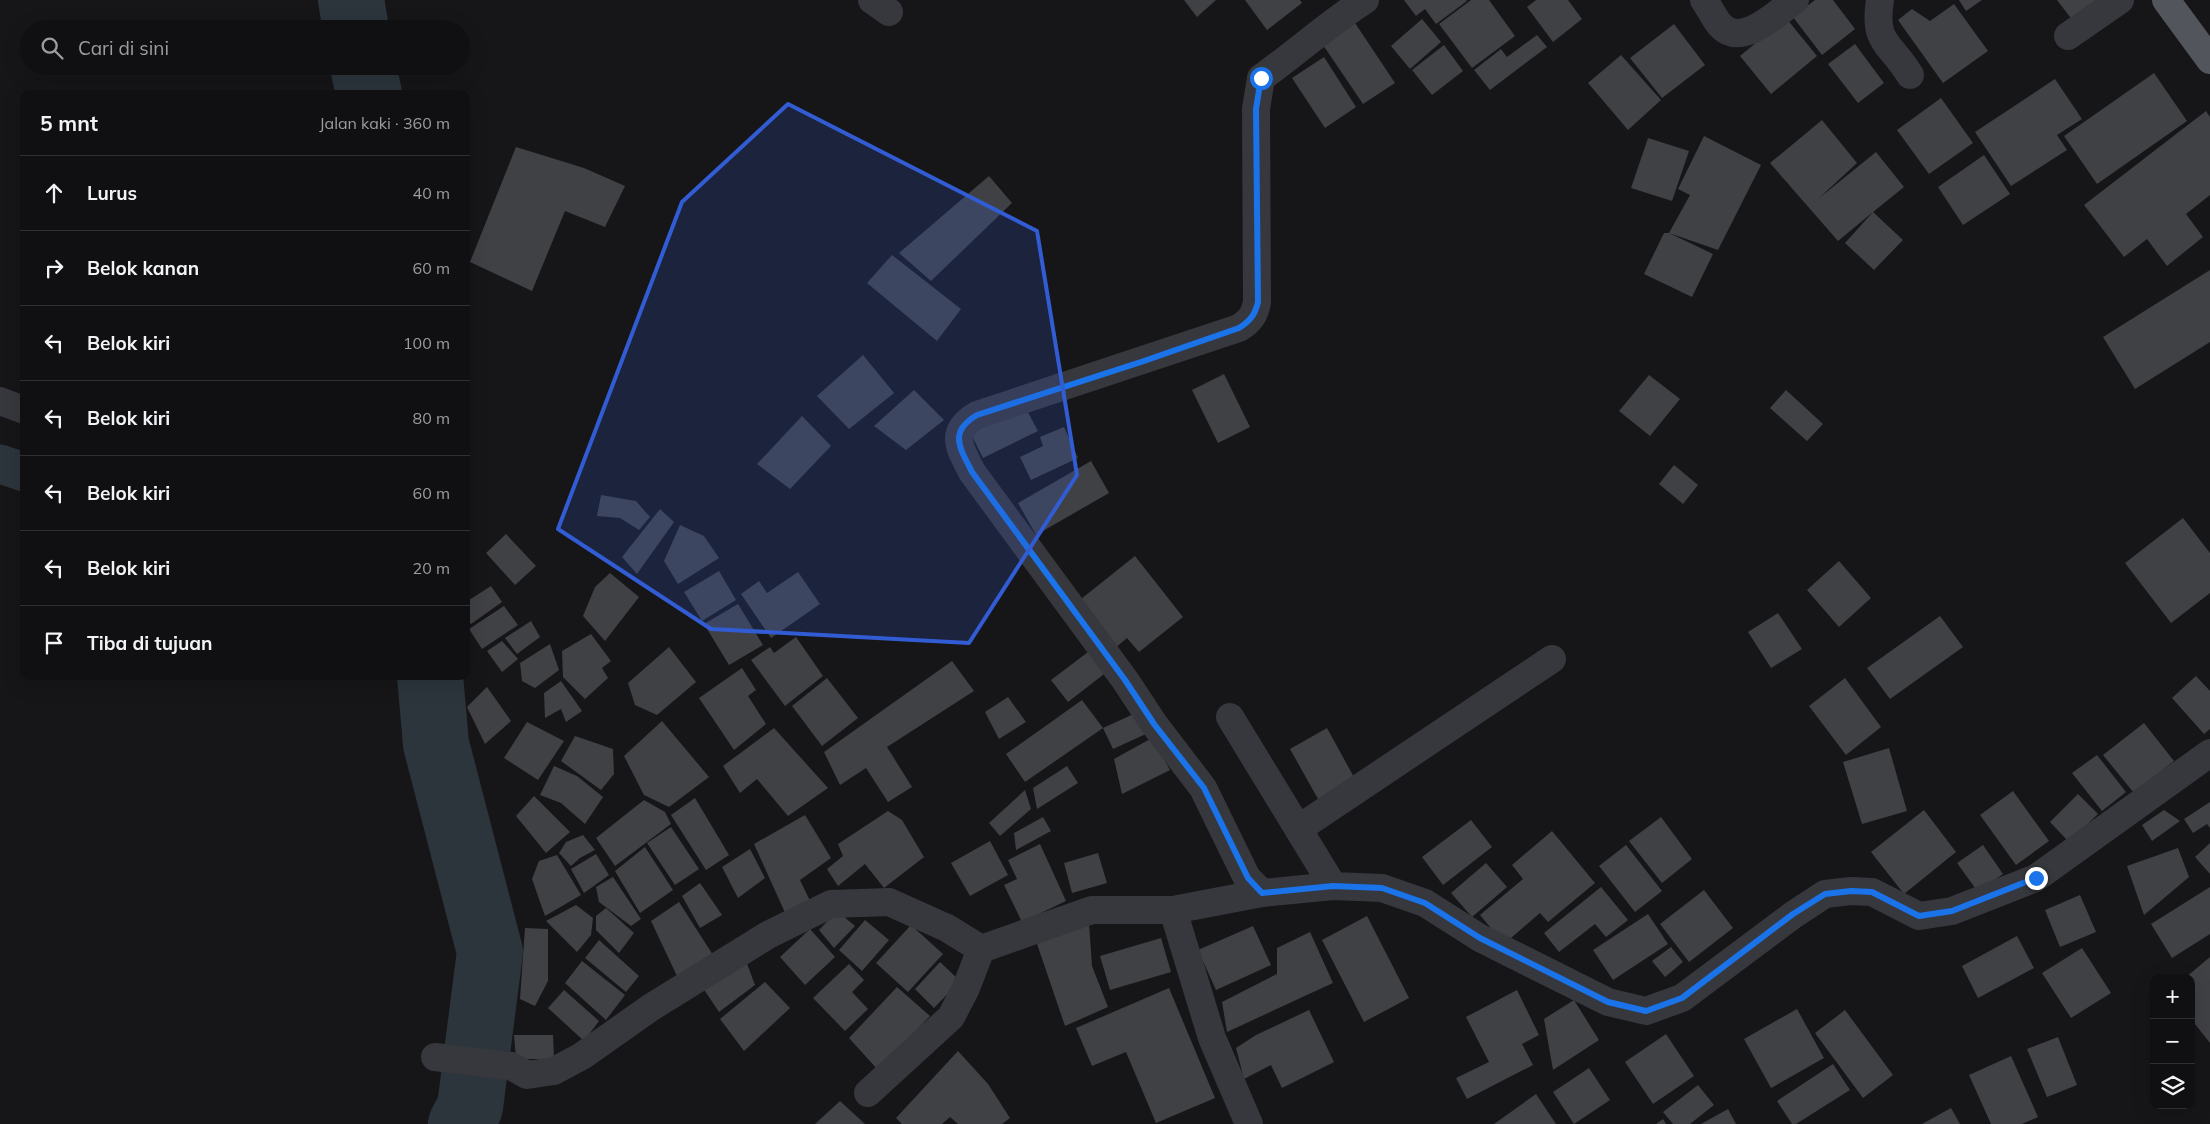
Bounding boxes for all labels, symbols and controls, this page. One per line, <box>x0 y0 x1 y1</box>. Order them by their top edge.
search box <box>20 20 470 75</box>
icon: search <box>38 34 66 62</box>
text: Cari di sini <box>78 36 169 60</box>
route start <box>1250 67 1273 90</box>
text: 5 mnt <box>40 110 98 136</box>
text: Jalan kaki · 360 m <box>319 113 450 133</box>
icon: ahead <box>40 179 68 207</box>
text: Lurus <box>87 181 137 205</box>
text: 40 m <box>413 183 450 203</box>
icon: right <box>40 254 68 282</box>
text: Belok kanan <box>87 256 199 280</box>
text: 60 m <box>413 258 450 278</box>
icon: left <box>40 329 68 357</box>
text: Belok kiri <box>87 331 170 355</box>
text: 100 m <box>403 333 450 353</box>
icon: left <box>40 404 68 432</box>
text: Belok kiri <box>87 406 170 430</box>
text: 80 m <box>413 408 450 428</box>
icon: left <box>40 479 68 507</box>
text: Belok kiri <box>87 481 170 505</box>
text: 60 m <box>413 483 450 503</box>
icon: left <box>40 554 68 582</box>
text: Belok kiri <box>87 556 170 580</box>
text: 20 m <box>413 558 450 578</box>
icon: arrive <box>40 629 68 657</box>
text: Tiba di tujuan <box>87 631 212 655</box>
route end <box>2025 867 2048 890</box>
map controls <box>2150 974 2195 1109</box>
button: + <box>2150 974 2195 1019</box>
button: − <box>2150 1019 2195 1064</box>
button: layers <box>2150 1064 2195 1109</box>

